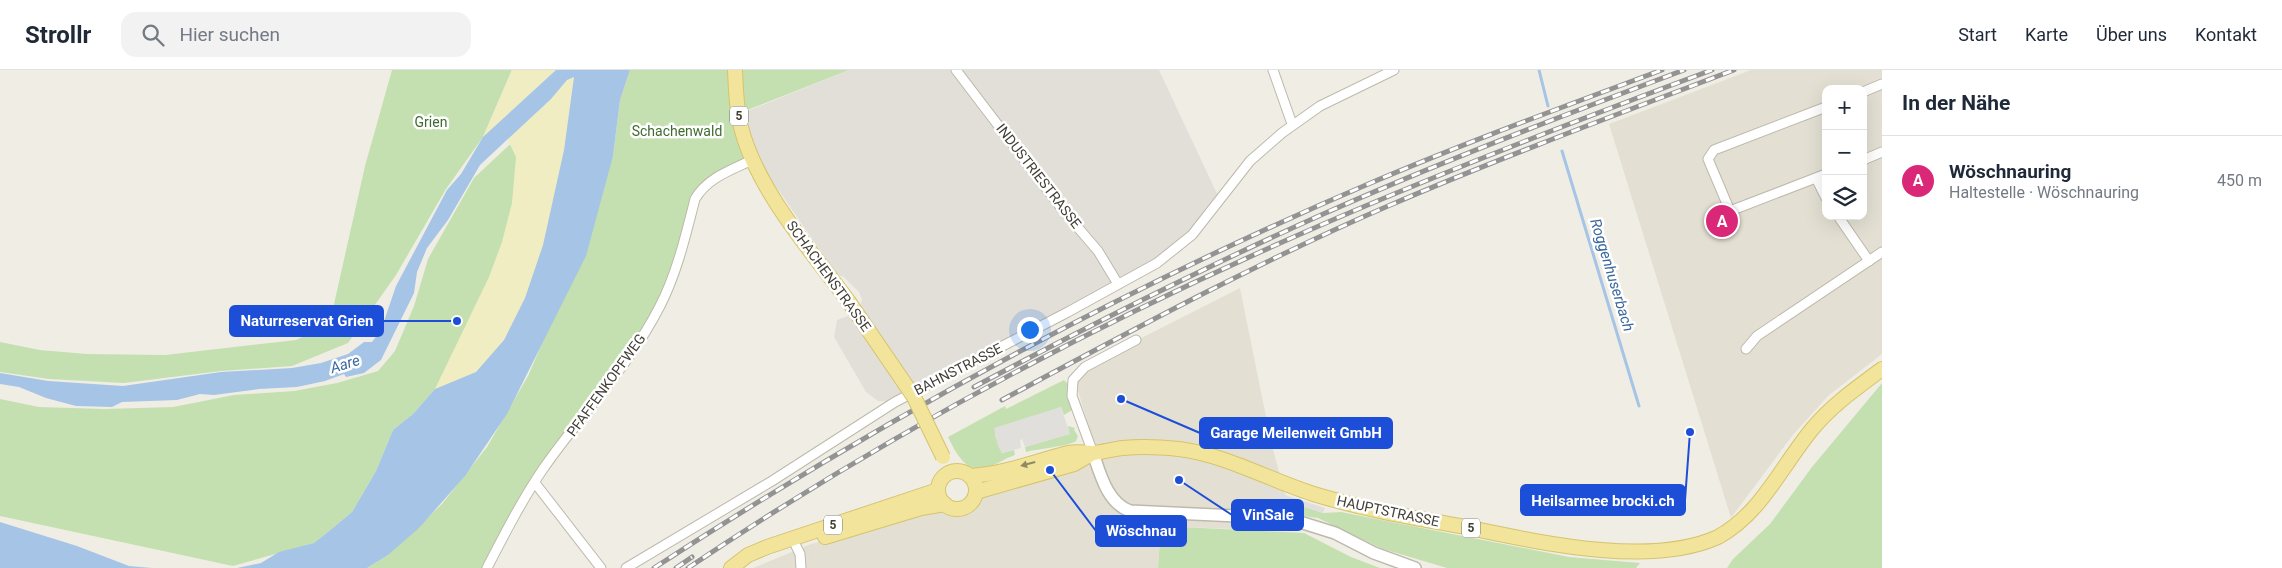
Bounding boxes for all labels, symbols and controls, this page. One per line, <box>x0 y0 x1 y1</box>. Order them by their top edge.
search box <box>121 12 471 57</box>
text: Strollr <box>25 21 91 49</box>
icon: search <box>139 21 167 49</box>
text: Hier suchen <box>179 23 280 46</box>
text: Start <box>1958 24 1997 45</box>
text: Karte <box>2025 24 2068 45</box>
text: Über uns <box>2096 24 2167 45</box>
text: Kontakt <box>2195 24 2257 45</box>
map controls <box>1822 85 1867 220</box>
button: + <box>1822 85 1867 130</box>
text: In der Nähe <box>1902 91 2010 115</box>
road number: 5 <box>730 106 748 126</box>
park label: Grien <box>415 114 447 130</box>
street label: INDUSTRIESTRASSE <box>993 121 1085 231</box>
park label: Schachenwald <box>632 123 722 139</box>
button: − <box>1822 130 1867 175</box>
text: Wöschnauring <box>1949 160 2071 183</box>
text: A <box>1913 171 1923 190</box>
text: 450 m <box>2217 171 2262 190</box>
button: layers <box>1822 175 1867 220</box>
text: Haltestelle · Wöschnauring <box>1949 183 2139 202</box>
pin: A <box>1706 202 1738 240</box>
water label: Roggenhuserbach <box>1586 216 1638 334</box>
street label: SCHACHENSTRASSE <box>784 218 874 334</box>
callout: Naturreservat Grien <box>230 306 383 336</box>
text: Naturreservat Grien <box>241 312 373 330</box>
your location <box>1017 317 1043 343</box>
street label: PFAFFENKOPFWEG <box>563 331 649 439</box>
street label: BAHNSTRASSE <box>911 340 1005 398</box>
water label: Aare <box>327 351 362 377</box>
callout: Garage Meilenweit GmbH <box>1200 418 1392 448</box>
text: Garage Meilenweit GmbH <box>1210 424 1382 442</box>
one-way arrow <box>1021 460 1036 468</box>
callout: Heilsarmee brocki.ch <box>1521 485 1685 515</box>
street label: HAUPTSTRASSE <box>1335 492 1441 530</box>
text: Heilsarmee brocki.ch <box>1531 492 1675 510</box>
callout: VinSale <box>1232 500 1303 530</box>
text: VinSale <box>1242 506 1294 524</box>
road number: 5 <box>824 516 842 534</box>
callout: Wöschnau <box>1096 516 1186 546</box>
road number: 5 <box>1462 518 1480 538</box>
text: Wöschnau <box>1106 522 1176 540</box>

